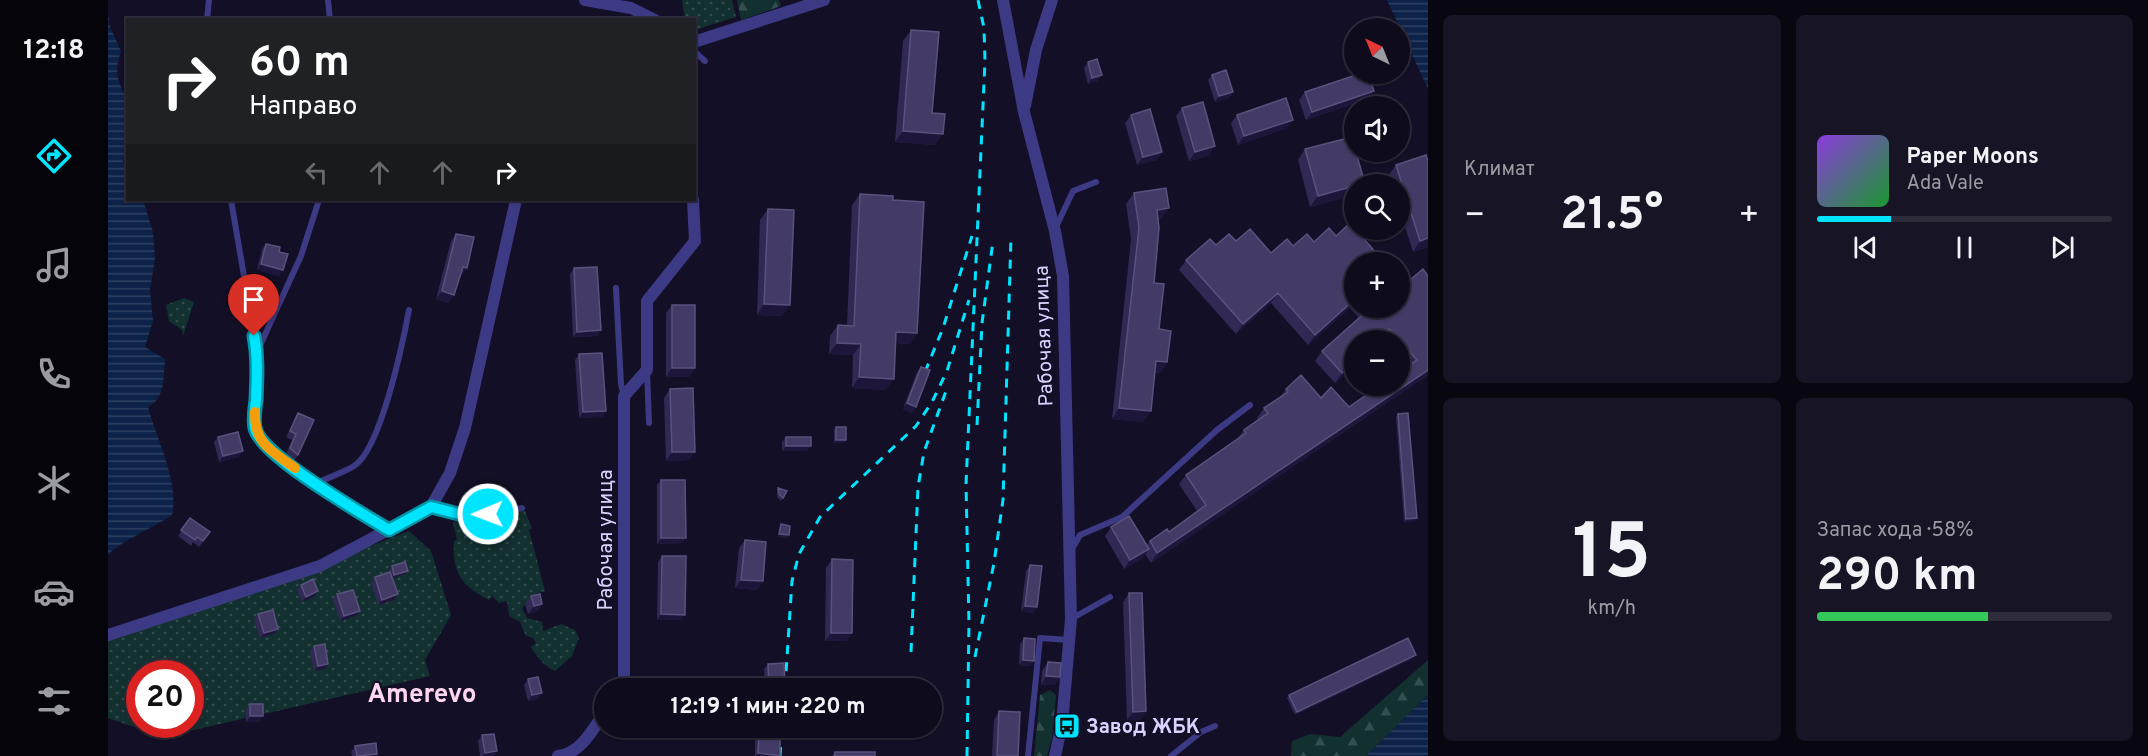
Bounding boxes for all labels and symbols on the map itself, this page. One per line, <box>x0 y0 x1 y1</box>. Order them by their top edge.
north arrow <box>1344 18 1410 84</box>
street label: Рабочая улица <box>1030 265 1060 407</box>
pin <box>228 274 279 336</box>
street label: Рабочая улица <box>594 469 620 611</box>
position arrow <box>456 482 520 546</box>
speed limit sign: 20 <box>126 660 204 738</box>
district label: Amerevo <box>367 679 477 712</box>
bus stop icon: Завод ЖБК <box>1052 711 1082 741</box>
place label: Завод ЖБК <box>1086 715 1200 741</box>

